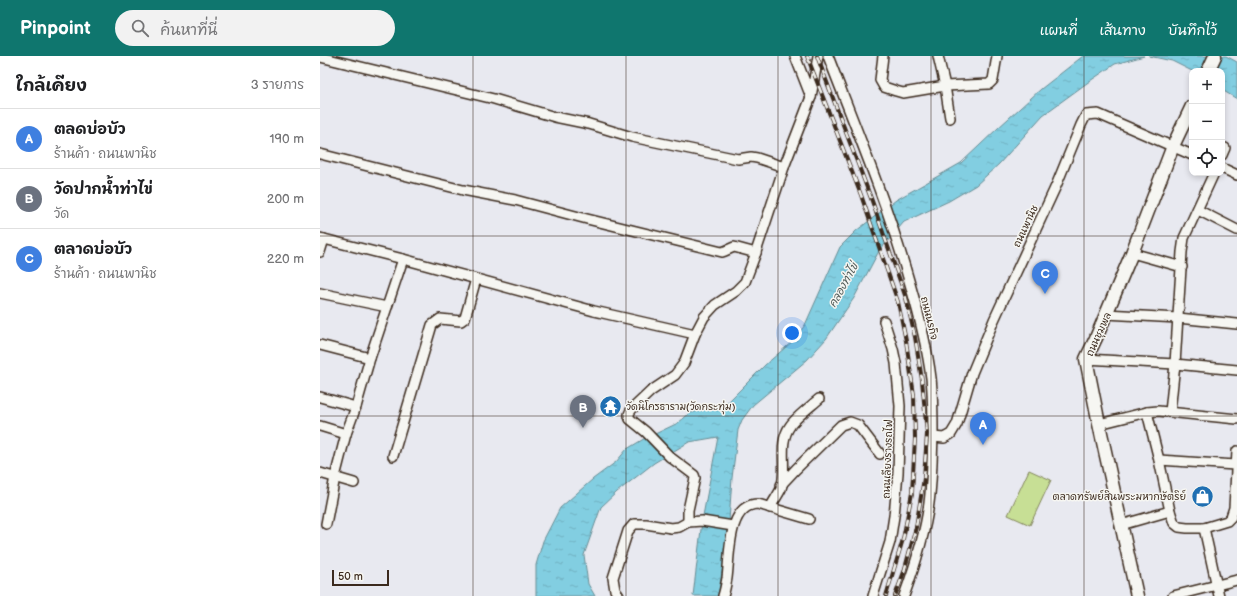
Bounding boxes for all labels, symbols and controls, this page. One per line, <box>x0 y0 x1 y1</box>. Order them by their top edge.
search box <box>115 10 395 46</box>
text: Pinpoint <box>20 17 91 40</box>
icon: search <box>129 17 151 39</box>
text: ค้นหาที่นี่ <box>161 21 218 40</box>
text: แผนที่ <box>1040 22 1077 39</box>
text: เส้นทาง <box>1099 22 1146 39</box>
text: บันทึกไว้ <box>1168 22 1217 39</box>
map controls <box>1189 68 1225 176</box>
button: + <box>1189 68 1225 104</box>
text: ใกล้เคียง <box>16 76 87 96</box>
text: 3 รายการ <box>251 77 304 93</box>
button: − <box>1189 104 1225 140</box>
text: ตลดบ่อบัว <box>54 120 126 139</box>
text: A <box>25 131 33 147</box>
text: 190 m <box>270 131 304 147</box>
button: locate <box>1189 140 1225 176</box>
text: ร้านค้า · ถนนพานิช <box>54 146 156 162</box>
text: วัดปากน้ำท่าไข่ <box>54 180 153 199</box>
text: B <box>24 191 34 207</box>
text: 200 m <box>267 191 304 207</box>
street label: ถนนพานิช <box>1010 203 1041 249</box>
text: วัด <box>54 206 69 222</box>
text: ตลาดบ่อบัว <box>54 240 132 259</box>
text: C <box>24 251 34 267</box>
text: 220 m <box>267 251 304 267</box>
water label: คลองท่าไข่ <box>825 259 862 310</box>
pin: C <box>1032 261 1058 294</box>
text: ร้านค้า · ถนนพานิช <box>54 266 156 282</box>
street label: ถนนนรกิจ <box>918 295 941 341</box>
street label: ถนนชุมพล <box>1084 311 1116 359</box>
your location <box>782 323 802 343</box>
temple icon: วัดนิโครธาราม(วัดกระทุ่ม) <box>597 393 623 419</box>
pin: B <box>570 395 596 428</box>
place label: วัดนิโครธาราม(วัดกระทุ่ม) <box>626 400 736 415</box>
pin: A <box>970 412 996 445</box>
street label: ถนนเลียงรางรถไฟ <box>880 419 895 499</box>
shop icon: ตลาดทรัพย์สินพระมหากษัตริย์ <box>1189 483 1215 509</box>
place label: ตลาดทรัพย์สินพระมหากษัตริย์ <box>1053 489 1186 503</box>
scale bar <box>332 568 389 587</box>
text: 50 m <box>338 570 363 583</box>

